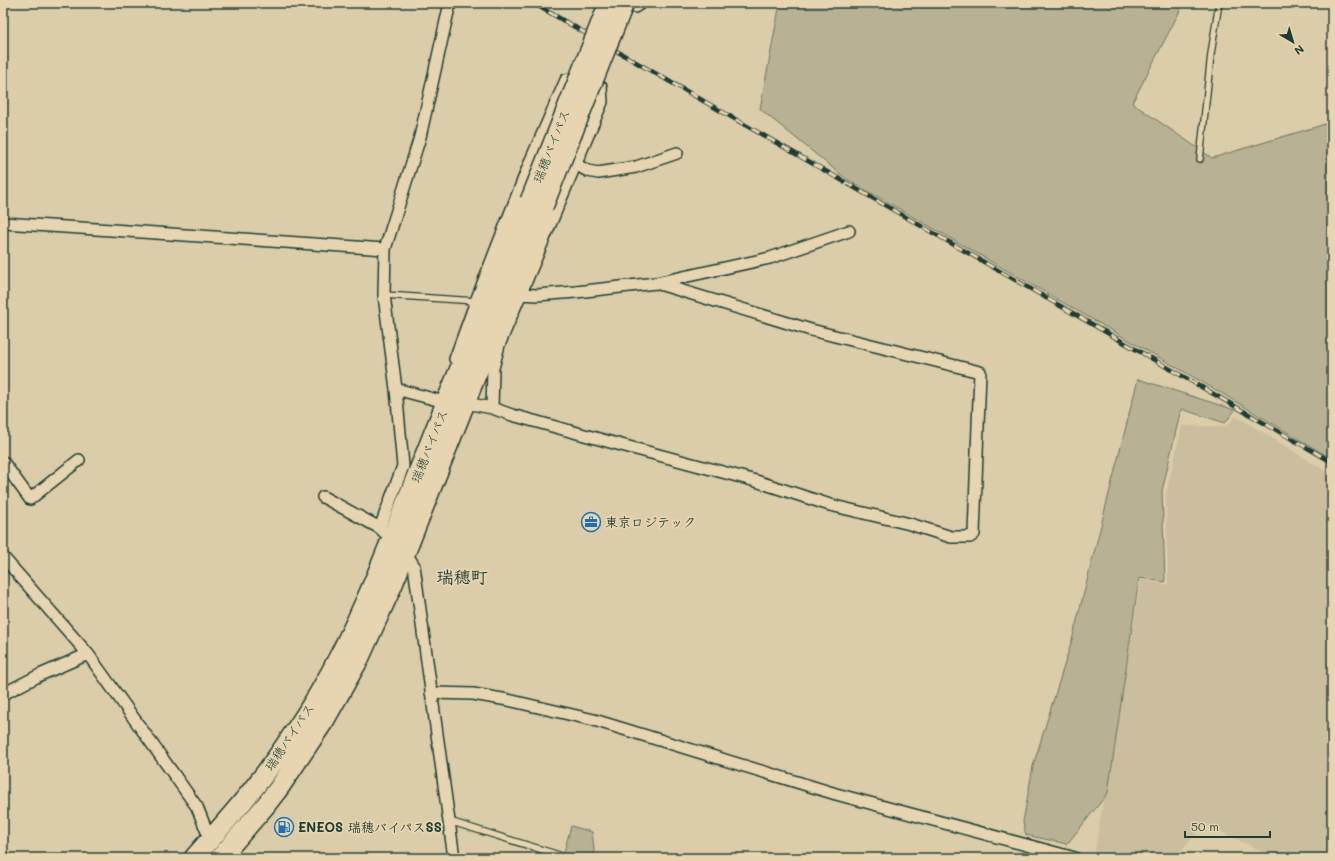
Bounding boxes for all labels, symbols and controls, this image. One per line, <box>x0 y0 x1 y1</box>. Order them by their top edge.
north arrow <box>1273 22 1313 62</box>
text: N <box>1292 42 1307 59</box>
street label: 瑞穂バイパス <box>528 107 573 185</box>
street label: 瑞穂バイパス <box>406 407 451 485</box>
office icon: 東京ロジテック <box>580 511 602 533</box>
place label: 東京ロジテック <box>605 513 696 530</box>
district label: 瑞穂町 <box>437 565 488 587</box>
street label: 瑞穂バイパス <box>260 700 317 774</box>
scale bar <box>1185 813 1270 839</box>
fuel station icon: ENEOS 瑞穂バイパスSS <box>273 816 295 838</box>
place label: ENEOS 瑞穂バイパスSS <box>298 818 442 835</box>
text: 50 m <box>1191 818 1219 834</box>

